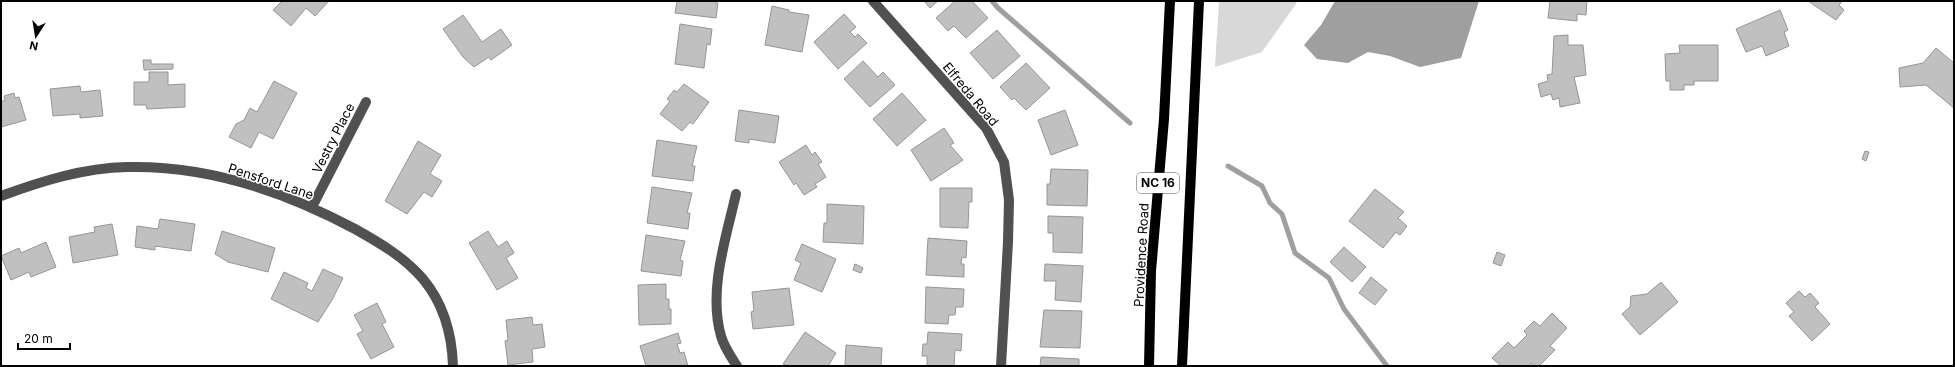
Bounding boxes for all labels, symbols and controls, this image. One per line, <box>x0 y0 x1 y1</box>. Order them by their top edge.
north arrow <box>16 16 56 56</box>
text: N <box>28 38 39 54</box>
street label: Elfreda Road <box>940 59 1002 129</box>
street label: Vestry Place <box>308 100 358 176</box>
street label: Pensford Lane <box>226 160 316 202</box>
road number: NC 16 <box>1137 173 1179 193</box>
street label: Providence Road <box>1130 203 1152 307</box>
scale bar <box>18 325 70 351</box>
text: 20 m <box>24 331 53 346</box>

